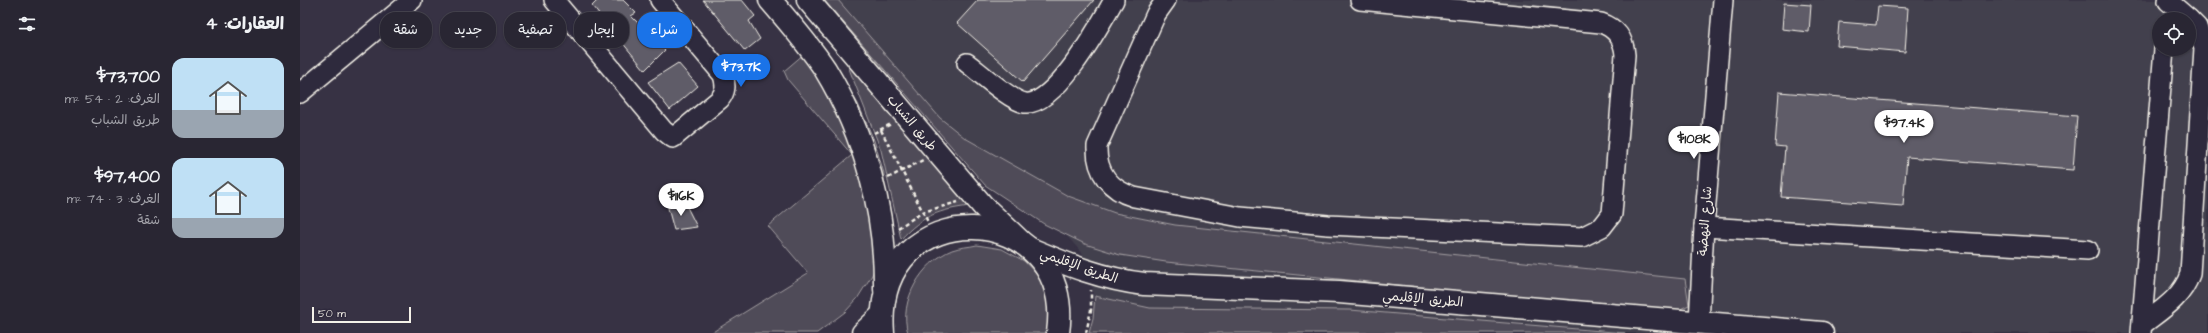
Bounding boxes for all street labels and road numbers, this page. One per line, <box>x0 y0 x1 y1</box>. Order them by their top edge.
street label: طريق الشباب <box>883 91 941 155</box>
street label: شارع النهضة <box>1694 185 1716 257</box>
street label: الطريق الإقليمي <box>1037 244 1120 290</box>
street label: الطريق الإقليمي <box>1382 287 1464 313</box>

